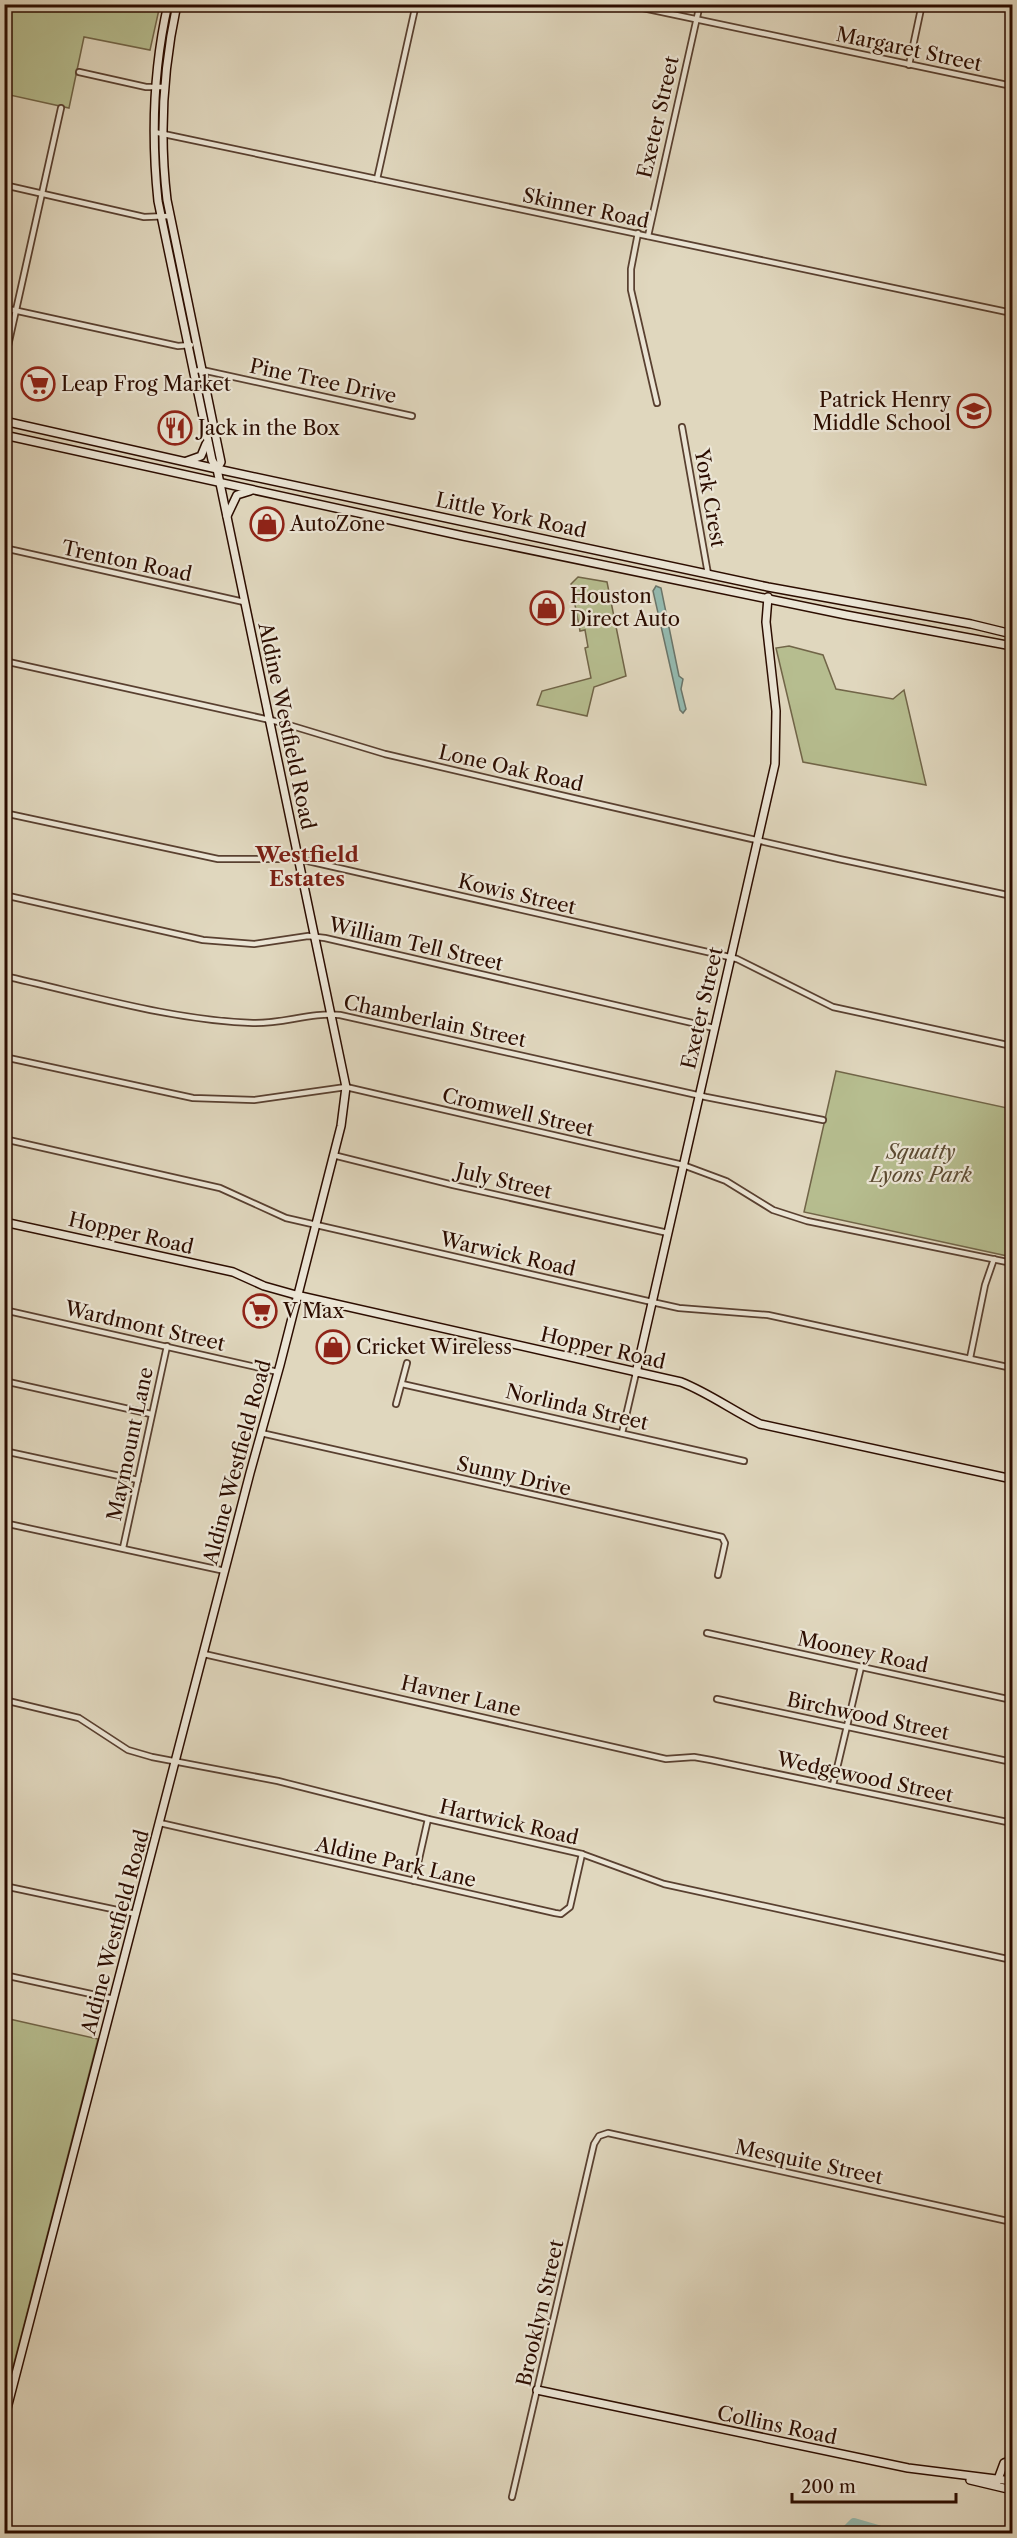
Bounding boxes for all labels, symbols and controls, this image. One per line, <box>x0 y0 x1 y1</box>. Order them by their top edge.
street label: Margaret Street <box>834 22 984 76</box>
street label: Exeter Street <box>632 54 684 180</box>
street label: Skinner Road <box>521 183 651 233</box>
street label: Pine Tree Drive <box>247 354 399 408</box>
supermarket icon: Leap Frog Market <box>20 366 56 402</box>
place label: Leap Frog Market <box>61 372 231 396</box>
place label: Patrick Henry Middle School <box>812 388 952 435</box>
school or university icon: Patrick Henry Middle School <box>956 393 992 429</box>
restaurant icon: Jack in the Box <box>157 410 193 446</box>
place label: Jack in the Box <box>195 416 340 440</box>
street label: York Crest <box>689 446 730 549</box>
street label: Little York Road <box>433 487 589 543</box>
shop icon: AutoZone <box>249 506 285 542</box>
place label: AutoZone <box>289 512 385 536</box>
street label: Trenton Road <box>60 536 194 586</box>
place label: Houston Direct Auto <box>570 584 680 631</box>
shop icon: Houston Direct Auto <box>529 590 565 626</box>
street label: Aldine Westfield Road <box>253 619 321 832</box>
street label: Lone Oak Road <box>436 740 586 796</box>
district label: Westfield Estates <box>254 842 359 891</box>
street label: Kowis Street <box>456 869 578 919</box>
street label: William Tell Street <box>326 912 505 976</box>
street label: Exeter Street <box>676 945 728 1071</box>
street label: Chamberlain Street <box>342 990 528 1052</box>
street label: Cromwell Street <box>440 1083 596 1141</box>
park label: Squatty Lyons Park <box>868 1140 973 1187</box>
street label: July Street <box>451 1158 554 1204</box>
street label: Hopper Road <box>66 1207 196 1259</box>
street label: Warwick Road <box>437 1227 578 1281</box>
supermarket icon: V Max <box>242 1293 278 1329</box>
street label: Wardmont Street <box>62 1296 227 1356</box>
place label: V Max <box>282 1299 345 1323</box>
street label: Hopper Road <box>538 1322 668 1374</box>
shop icon: Cricket Wireless <box>315 1329 351 1365</box>
place label: Cricket Wireless <box>356 1335 512 1359</box>
street label: Aldine Westfield Road <box>198 1357 276 1568</box>
street label: Maymount Lane <box>102 1365 158 1523</box>
street label: Norlinda Street <box>503 1379 651 1435</box>
street label: Sunny Drive <box>454 1451 574 1501</box>
street label: Mooney Road <box>796 1626 930 1678</box>
street label: Havner Lane <box>399 1671 523 1721</box>
street label: Birchwood Street <box>785 1687 951 1745</box>
street label: Wedgewood Street <box>774 1746 955 1807</box>
street label: Hartwick Road <box>437 1794 581 1850</box>
street label: Aldine Westfield Road <box>76 1827 154 2038</box>
street label: Aldine Park Lane <box>313 1832 479 1892</box>
street label: Mesquite Street <box>733 2135 885 2189</box>
street label: Brooklyn Street <box>511 2237 569 2389</box>
street label: Collins Road <box>715 2401 839 2449</box>
scale bar <box>792 2466 956 2504</box>
text: 200 m <box>801 2476 856 2498</box>

